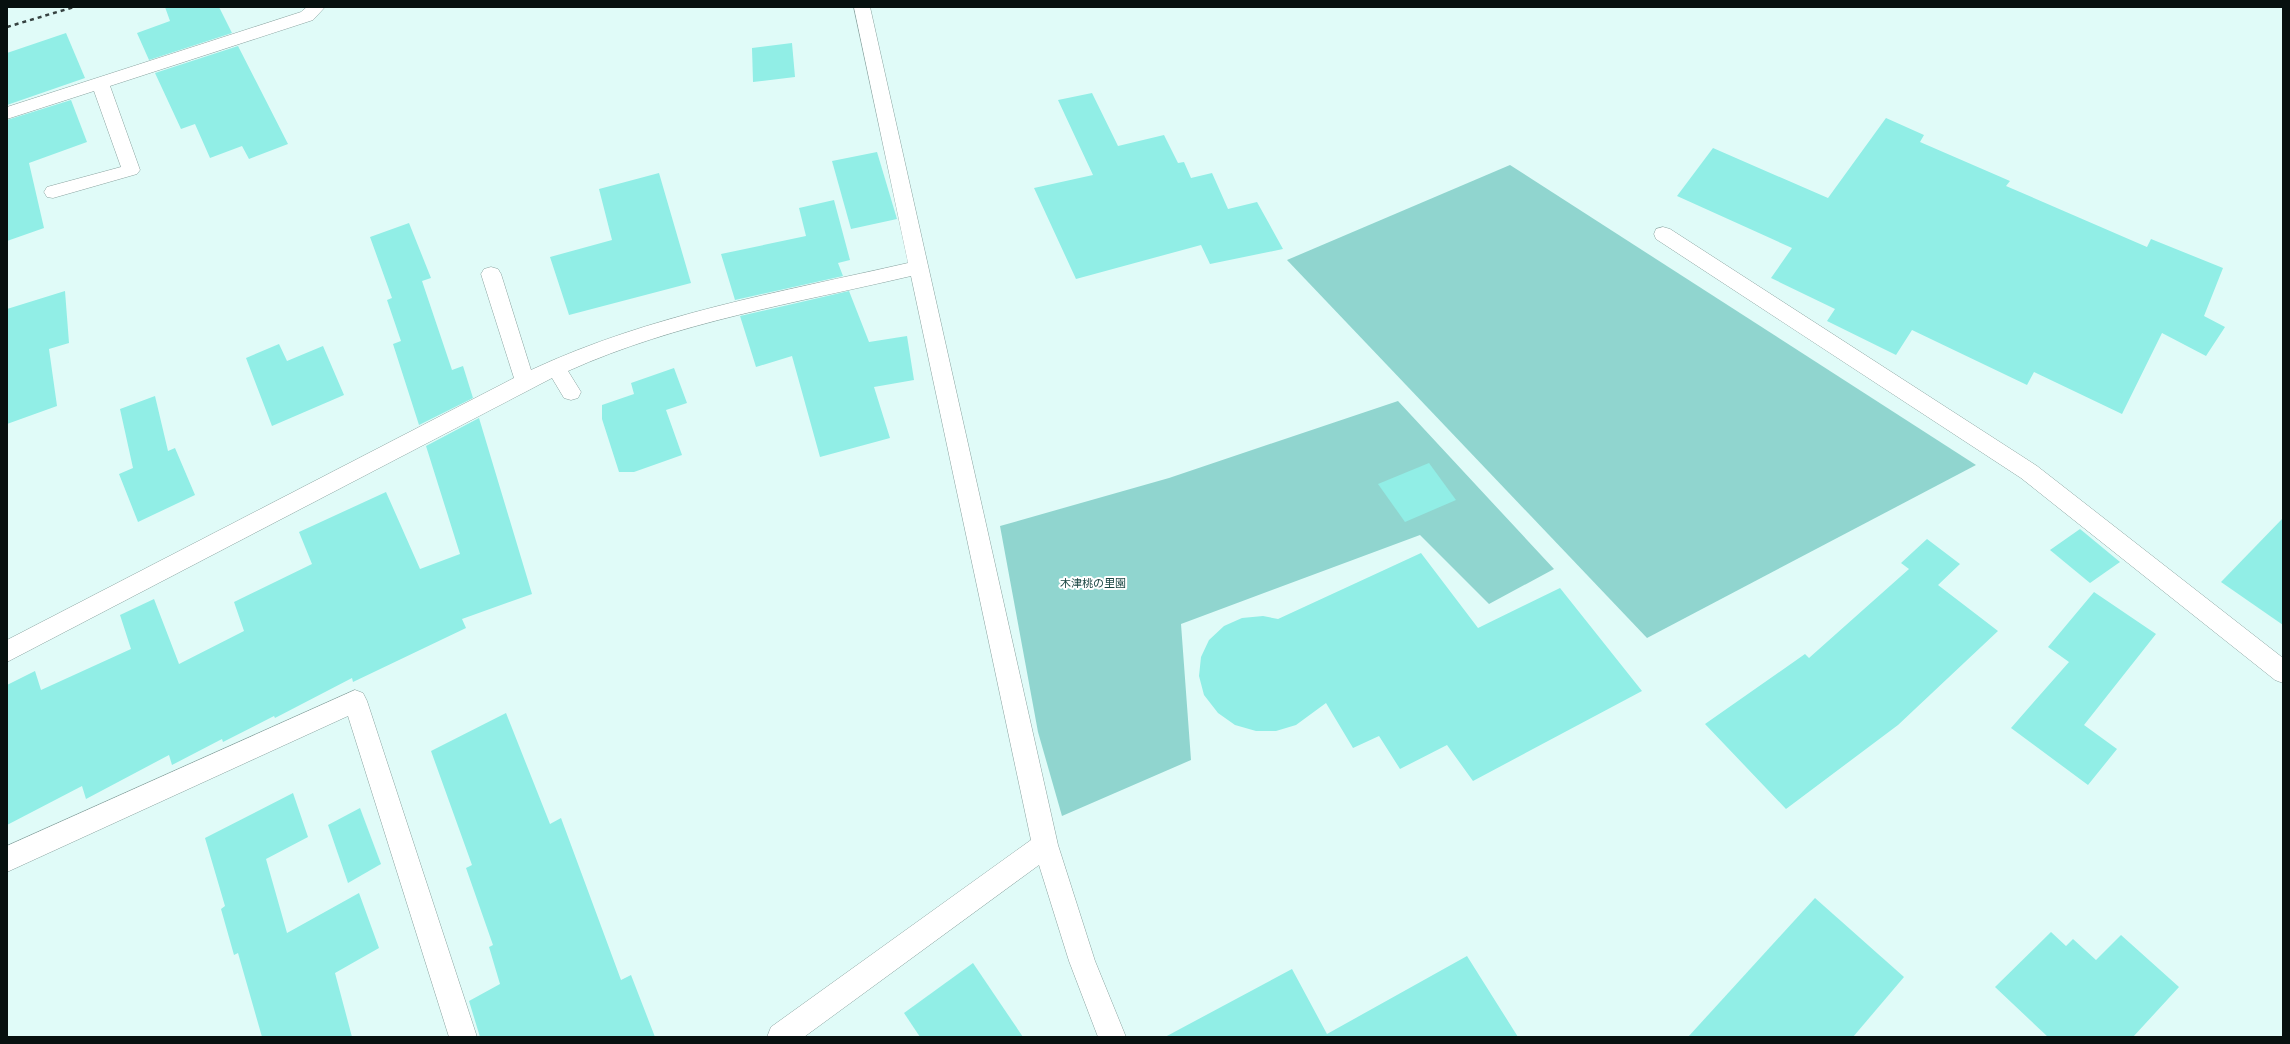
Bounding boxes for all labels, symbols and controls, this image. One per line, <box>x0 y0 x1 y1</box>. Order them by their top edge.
park label: 木津桃の里園 <box>1060 577 1126 590</box>

